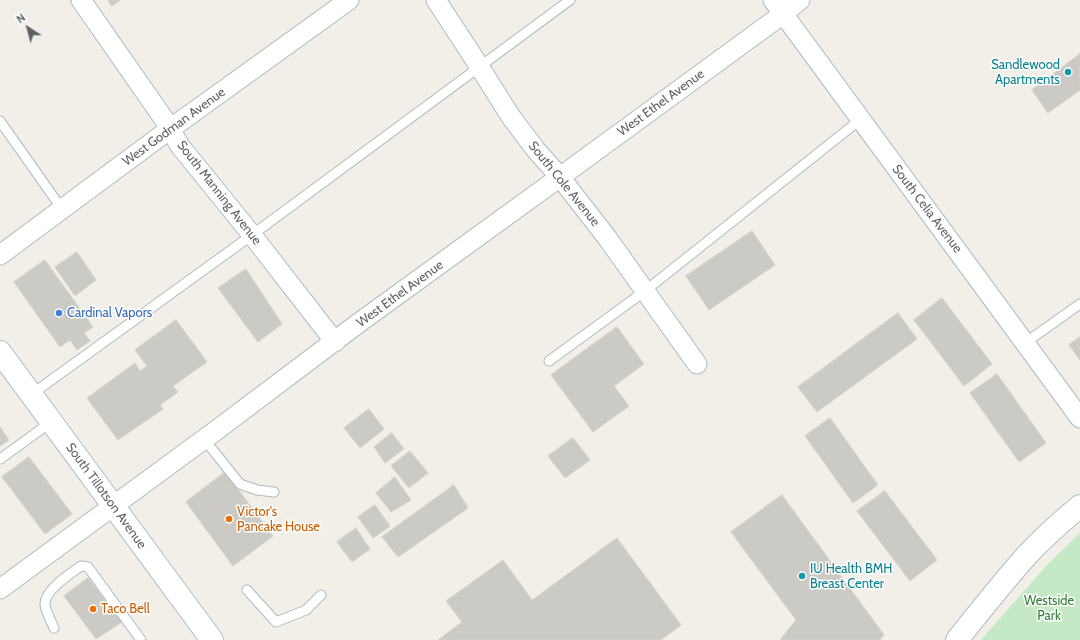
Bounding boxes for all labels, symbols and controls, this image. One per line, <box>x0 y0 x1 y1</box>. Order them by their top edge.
north arrow <box>8 8 48 48</box>
text: N <box>14 10 28 26</box>
place label: Sandlewood Apartments <box>991 57 1060 88</box>
street label: West Ethel Avenue <box>615 66 707 140</box>
marker: Sandlewood Apartments <box>1063 67 1073 77</box>
street label: West Godman Avenue <box>120 84 228 170</box>
street label: South Manning Avenue <box>174 138 264 248</box>
street label: South Cole Avenue <box>525 138 603 230</box>
street label: South Celia Avenue <box>889 162 965 256</box>
street label: West Ethel Avenue <box>354 257 446 331</box>
place label: Cardinal Vapors <box>67 305 152 321</box>
marker: Cardinal Vapors <box>54 308 64 318</box>
street label: South Tillotson Avenue <box>62 440 150 552</box>
place label: Victor's Pancake House <box>237 504 320 535</box>
marker: Victor's Pancake House <box>224 514 234 524</box>
place label: IU Health BMH Breast Center <box>810 561 892 592</box>
marker: IU Health BMH Breast Center <box>797 571 807 581</box>
park label: Westside Park <box>1024 593 1074 624</box>
place label: Taco Bell <box>101 601 150 617</box>
marker: Taco Bell <box>88 604 98 614</box>

